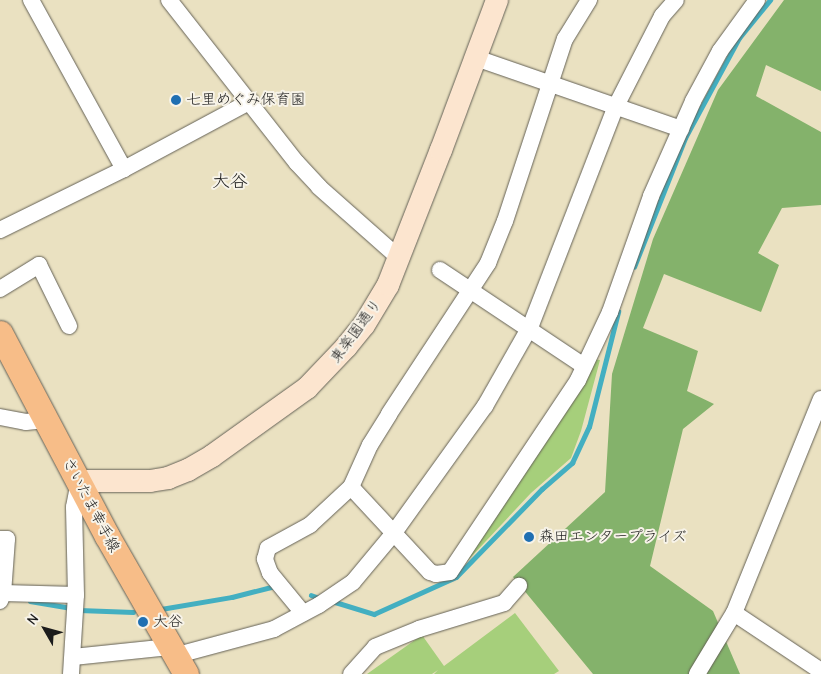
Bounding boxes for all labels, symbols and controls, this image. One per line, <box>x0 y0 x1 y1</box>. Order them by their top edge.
place label: 七里めぐみ保育園 <box>186 91 306 109</box>
marker: 七里めぐみ保育園 <box>170 94 182 106</box>
district label: 大谷 <box>212 171 248 193</box>
street label: 東楽園通り <box>327 295 385 367</box>
street label: さいたま幸手線 <box>58 454 124 556</box>
place label: 森田エンタープライズ <box>539 528 689 546</box>
marker: 森田エンタープライズ <box>523 531 535 543</box>
north arrow <box>20 604 70 654</box>
text: N <box>23 611 42 628</box>
place label: 大谷 <box>153 613 183 631</box>
marker: 大谷 <box>137 616 149 628</box>

